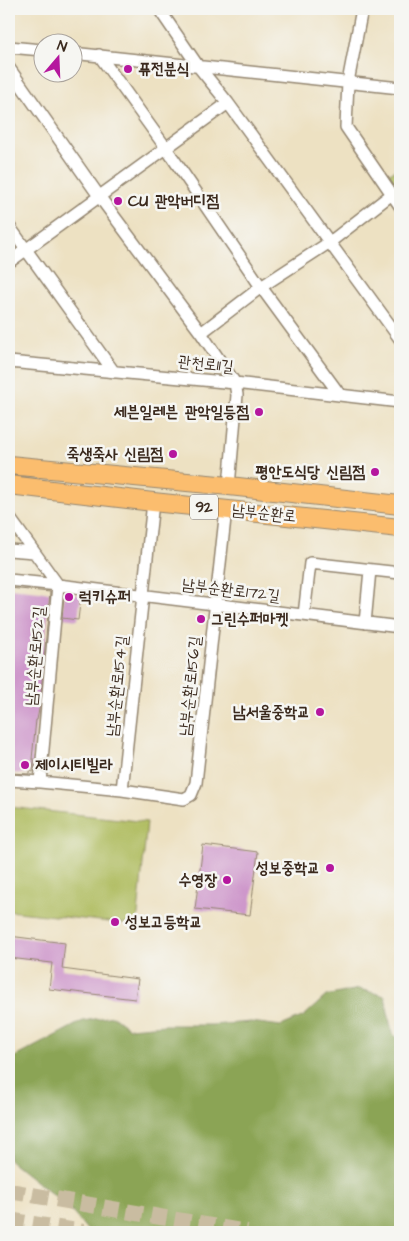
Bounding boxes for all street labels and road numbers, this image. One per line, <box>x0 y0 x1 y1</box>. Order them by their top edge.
street label: 관천로11길 <box>177 350 235 378</box>
road number: 92 <box>190 494 218 520</box>
street label: 남부순환로 <box>231 499 297 527</box>
street label: 남부순환로172길 <box>181 573 281 607</box>
street label: 남부순환로152길 <box>20 605 50 707</box>
street label: 남부순환로154길 <box>101 634 133 738</box>
street label: 남부순환로156길 <box>174 635 206 737</box>

